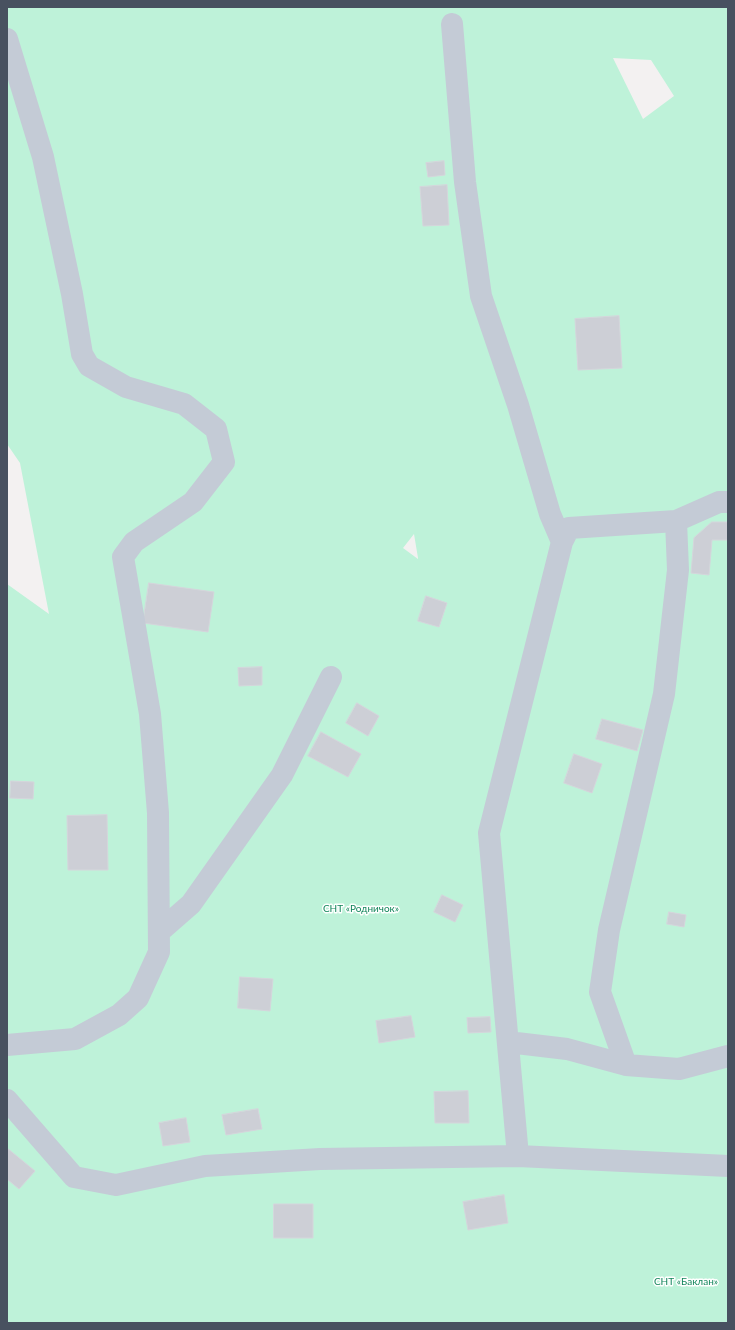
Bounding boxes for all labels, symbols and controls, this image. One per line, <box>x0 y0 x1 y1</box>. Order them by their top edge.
park label: СНТ «Родничок» <box>323 903 399 915</box>
park label: СНТ «Баклан» <box>654 1276 718 1288</box>

